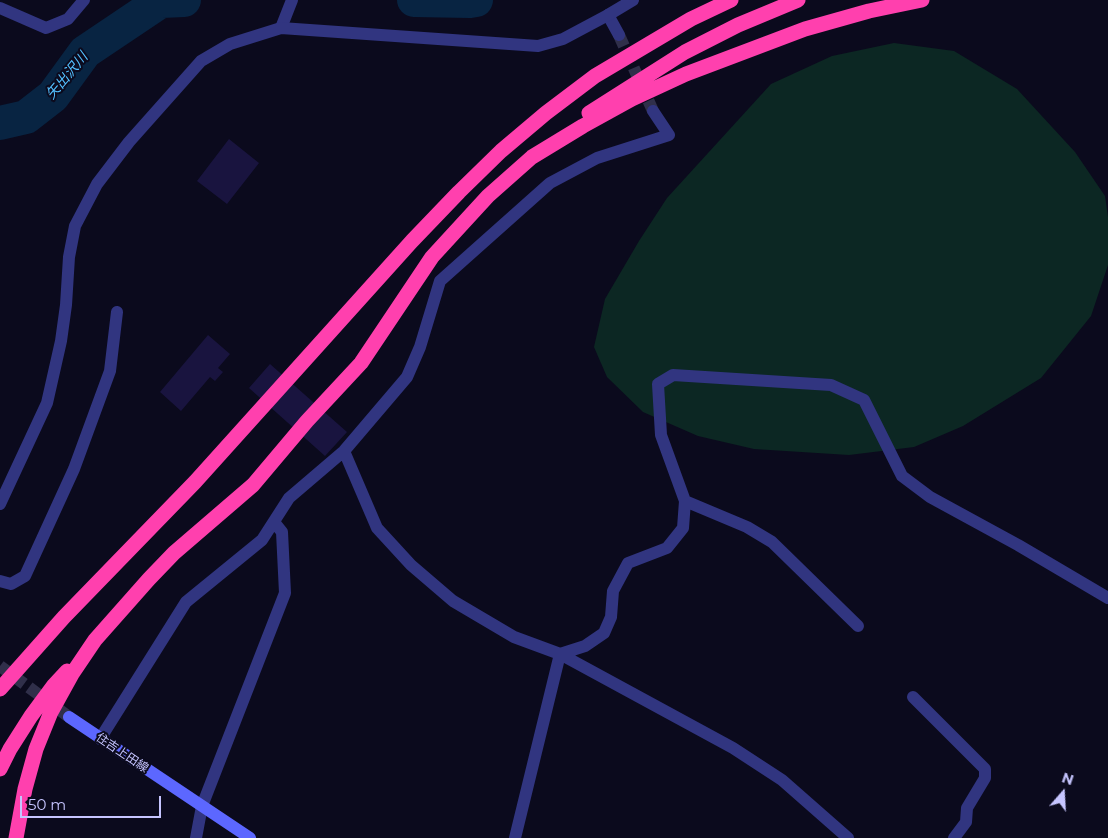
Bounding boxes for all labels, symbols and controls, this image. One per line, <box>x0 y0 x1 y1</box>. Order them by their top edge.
water label: 矢出沢川 <box>43 49 91 103</box>
street label: 住吉上田線 <box>93 730 151 776</box>
north arrow <box>1038 768 1088 818</box>
text: N <box>1060 768 1076 789</box>
scale bar <box>22 786 164 818</box>
text: 50 m <box>28 795 66 814</box>

